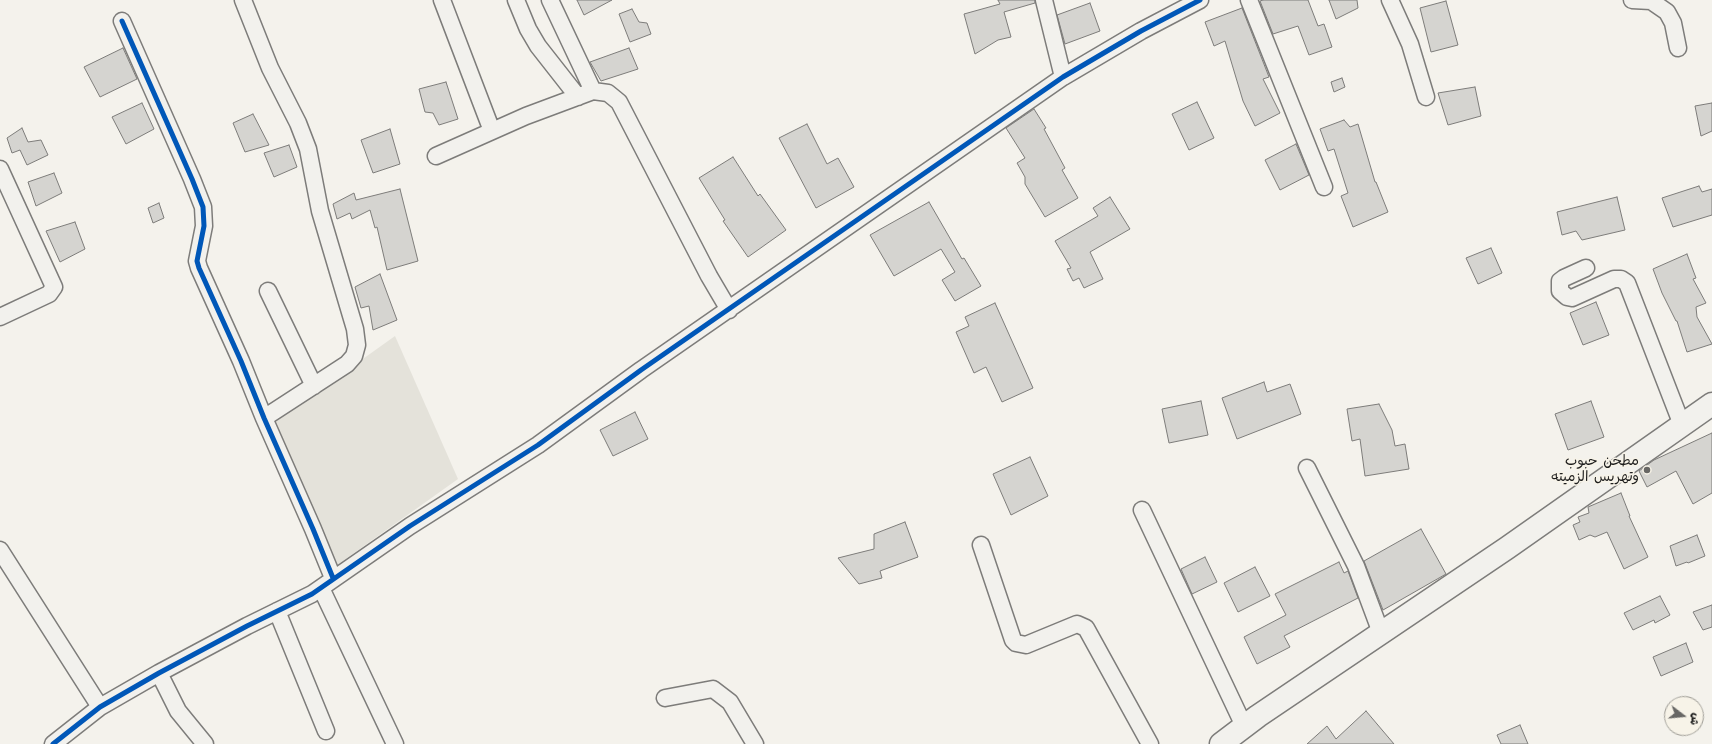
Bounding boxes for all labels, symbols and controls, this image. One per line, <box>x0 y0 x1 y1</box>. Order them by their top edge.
place label: مطحن حبوب وتهريس الزميته <box>1551 454 1639 486</box>
marker: مطحن حبوب وتهريس الزميته <box>1642 465 1652 475</box>
north arrow <box>1664 696 1704 736</box>
text: ش <box>1686 711 1704 727</box>

